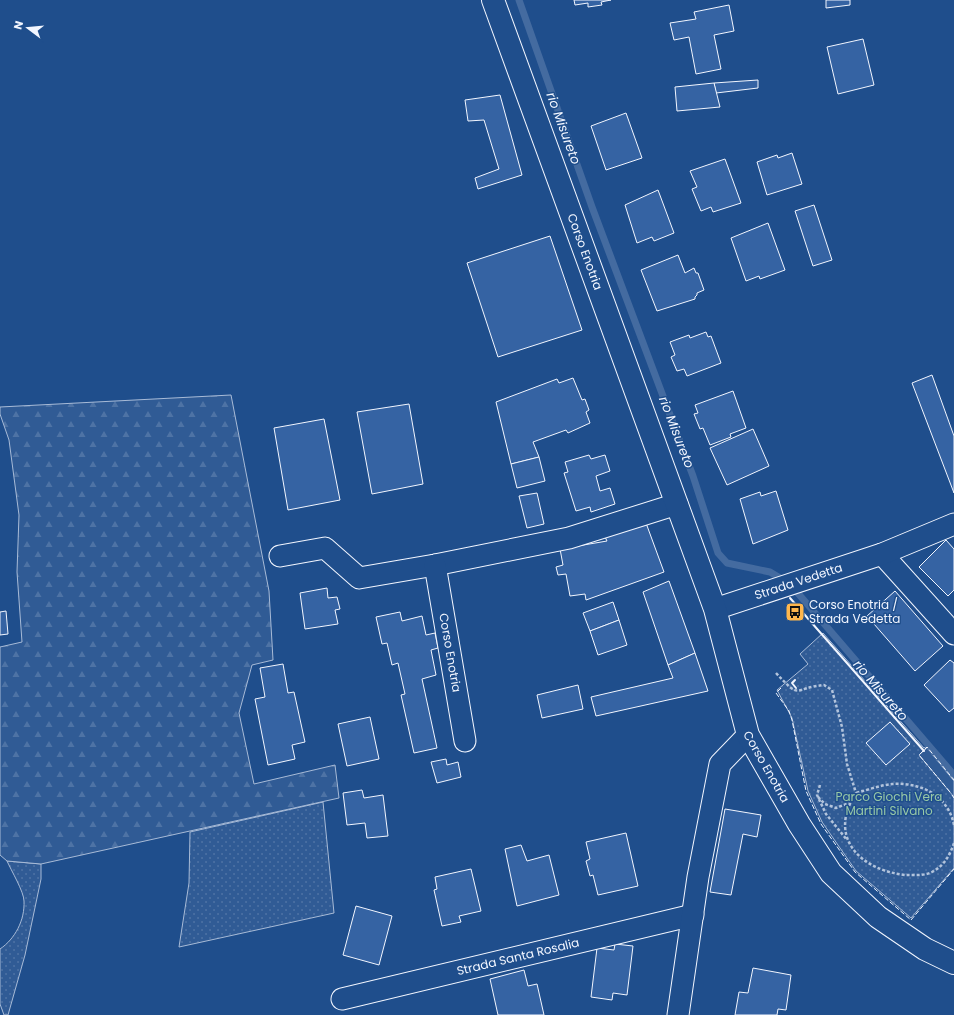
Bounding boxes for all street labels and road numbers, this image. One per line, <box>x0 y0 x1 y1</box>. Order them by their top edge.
street label: Corso Enotria <box>564 211 607 292</box>
street label: Strada Vedetta <box>752 559 845 603</box>
street label: Corso Enotria <box>435 612 466 694</box>
street label: Corso Enotria <box>739 727 794 805</box>
street label: Strada Santa Rosalia <box>455 934 581 979</box>

